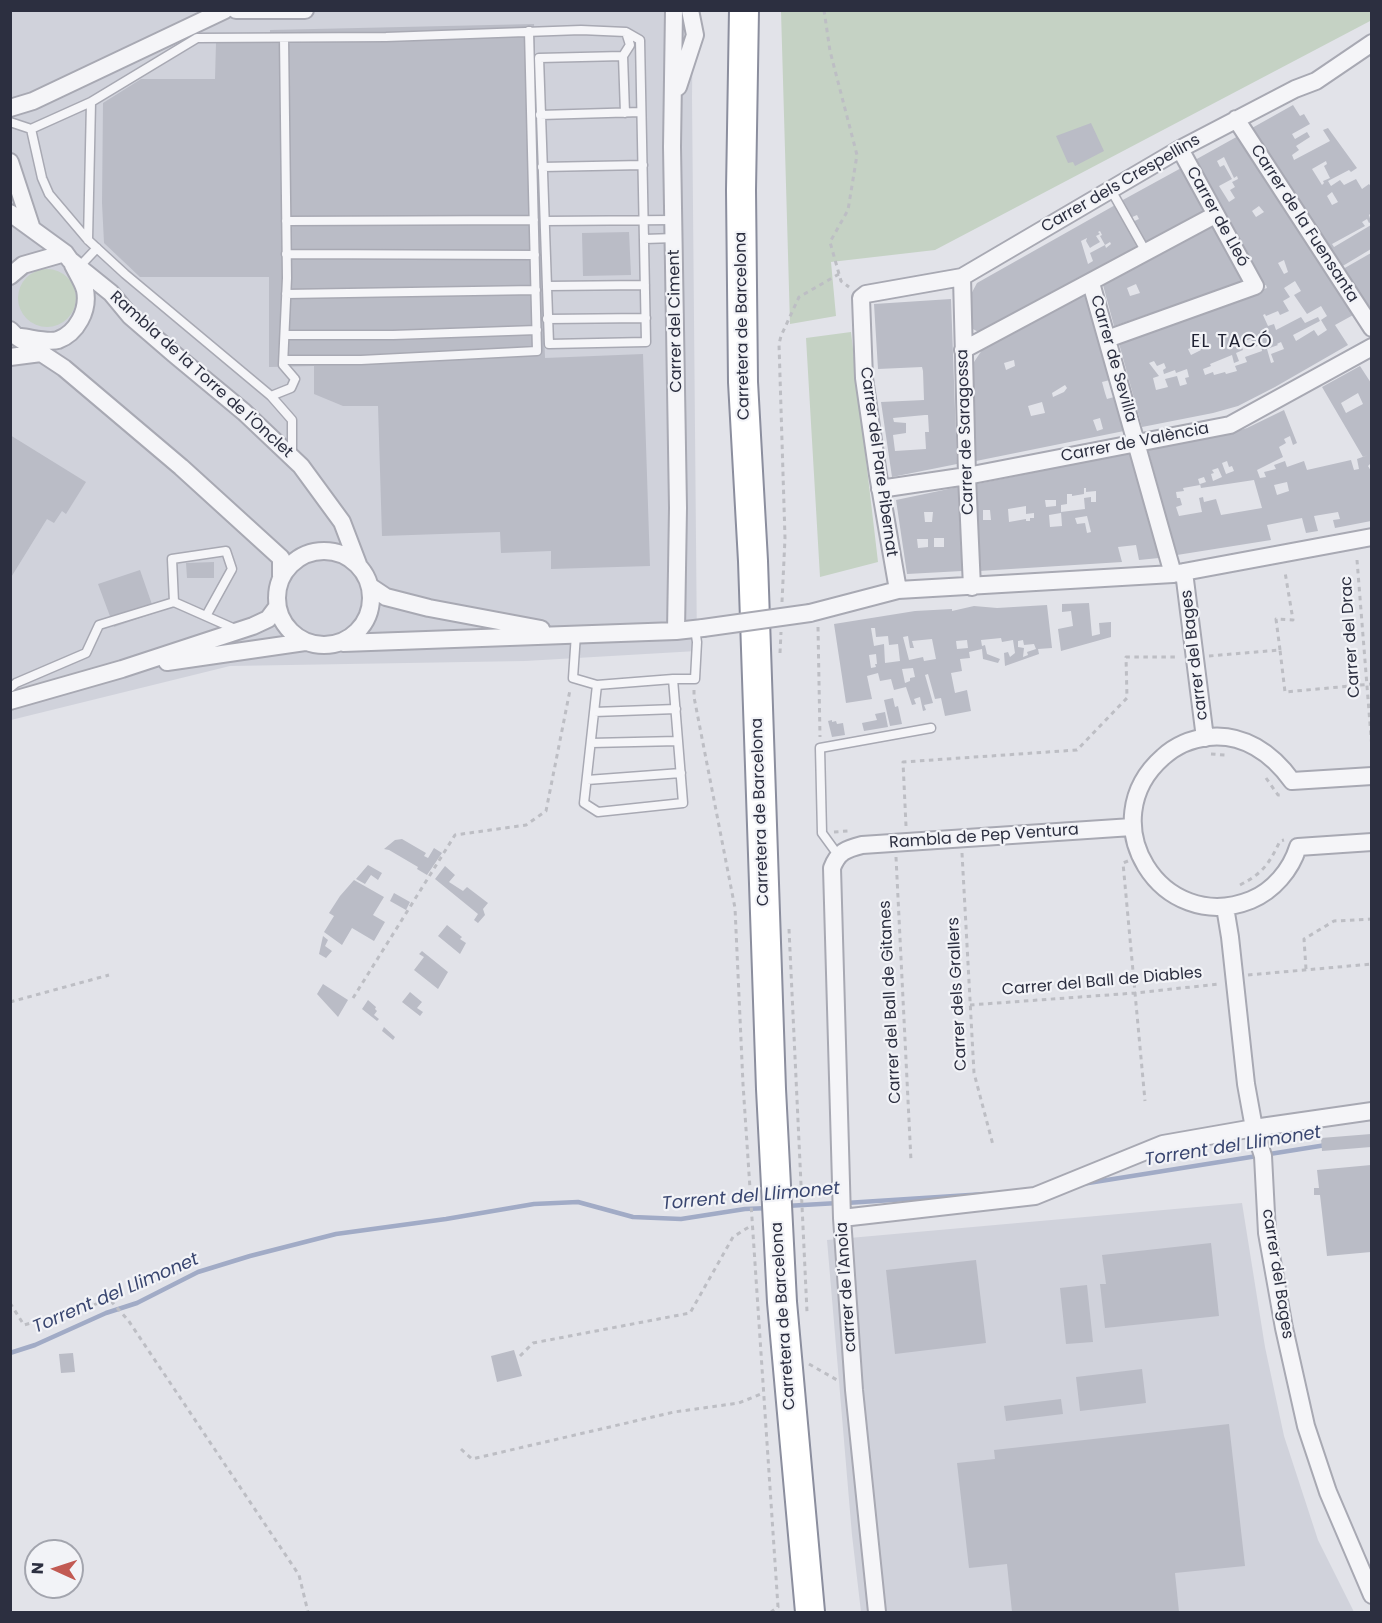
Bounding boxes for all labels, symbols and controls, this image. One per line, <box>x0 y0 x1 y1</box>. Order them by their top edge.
street label: Carrer dels Crespellins <box>1038 131 1204 237</box>
street label: Carrer de la Fuensanta <box>1246 142 1362 306</box>
street label: Carrer de Lleó <box>1182 164 1252 270</box>
street label: Carretera de Barcelona <box>732 232 754 420</box>
street label: Carrer del Ciment <box>665 249 687 393</box>
street label: Rambla de la Torre de l'Onclet <box>106 288 296 462</box>
street label: Carrer de Sevilla <box>1086 293 1140 425</box>
district label: EL TACÓ <box>1191 331 1273 353</box>
street label: Carrer de Saragossa <box>954 349 978 515</box>
street label: Carrer del Pare Pibernat <box>855 366 901 558</box>
street label: Carrer de València <box>1059 419 1211 467</box>
street label: Carrer del Drac <box>1337 575 1365 699</box>
street label: carrer del Bages <box>1177 589 1213 721</box>
street label: Carretera de Barcelona <box>748 718 774 906</box>
street label: Rambla de Pep Ventura <box>889 821 1079 853</box>
street label: Carrer del Ball de Gitanes <box>876 900 906 1104</box>
street label: Carrer dels Grallers <box>944 917 972 1071</box>
street label: Carrer del Ball de Diables <box>1001 964 1203 1000</box>
water label: Torrent del Llimonet <box>1143 1122 1323 1172</box>
water label: Torrent del Llimonet <box>661 1178 841 1216</box>
street label: carrer del Bages <box>1257 1208 1297 1340</box>
street label: Carretera de Barcelona <box>768 1221 800 1411</box>
street label: carrer de l'Anoia <box>833 1221 861 1353</box>
water label: Torrent del Llimonet <box>30 1249 202 1339</box>
north arrow <box>24 1539 84 1599</box>
text: N <box>26 1562 49 1575</box>

